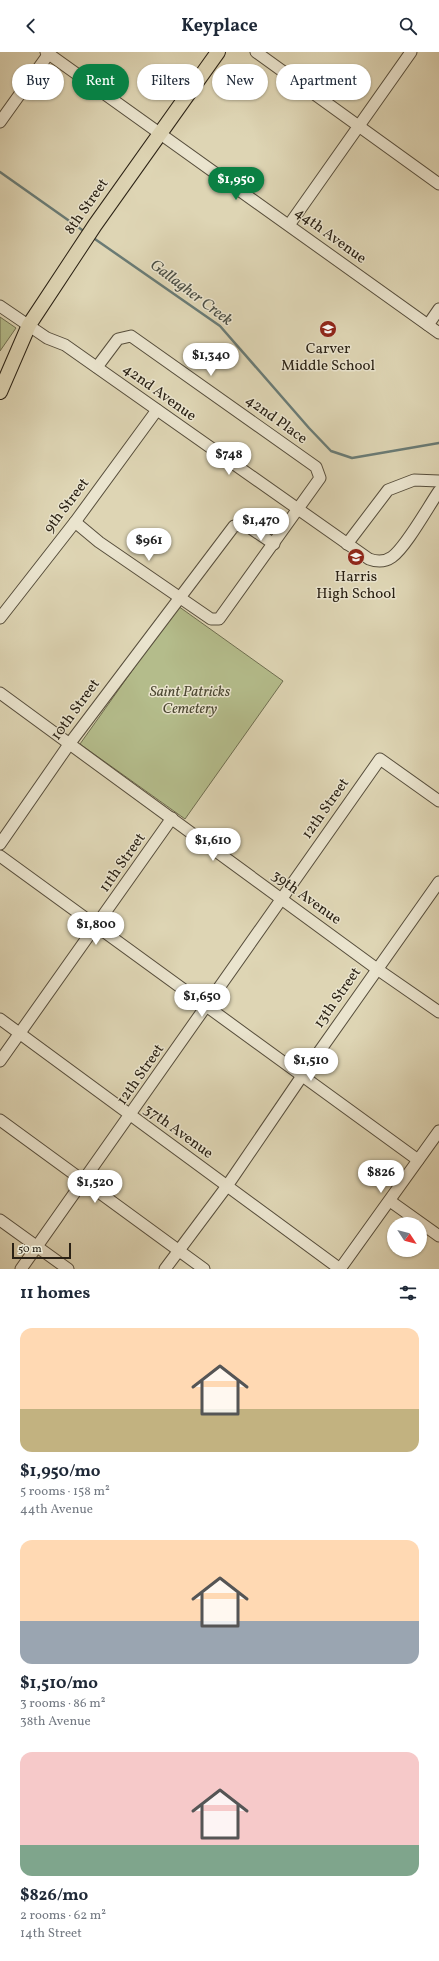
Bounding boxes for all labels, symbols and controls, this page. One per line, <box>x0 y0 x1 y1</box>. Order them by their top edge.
text: Keyplace <box>181 14 258 39</box>
icon: back <box>20 15 42 37</box>
icon: search <box>397 15 419 37</box>
chip: Buy <box>12 64 64 100</box>
chip: Rent <box>72 64 129 100</box>
chip: Filters <box>137 64 204 100</box>
chip: New <box>212 64 268 100</box>
chip: Apartment <box>276 64 371 100</box>
pin: $1,950 <box>203 167 269 201</box>
text: $1,950 <box>217 171 255 189</box>
street label: 8th Street <box>60 175 114 239</box>
street label: 44th Avenue <box>290 203 370 269</box>
water label: Gallagher Creek <box>145 254 238 332</box>
school or university icon: Carver Middle School <box>318 319 338 339</box>
place label: Carver Middle School <box>281 339 375 377</box>
pin: $1,340 <box>178 343 244 377</box>
text: $1,340 <box>192 347 230 365</box>
street label: 42nd Avenue <box>118 359 200 427</box>
street label: 42nd Place <box>241 390 311 450</box>
pin: $748 <box>205 442 253 476</box>
text: $748 <box>215 446 243 464</box>
street label: 9th Street <box>39 474 95 538</box>
pin: $1,470 <box>228 508 294 542</box>
text: $1,470 <box>242 512 280 530</box>
pin: $961 <box>125 528 173 562</box>
text: $961 <box>135 532 163 550</box>
school or university icon: Harris High School <box>346 547 366 567</box>
place label: Harris High School <box>316 567 396 605</box>
street label: 10th Street <box>47 675 105 745</box>
park label: Saint Patricks Cemetery <box>150 682 231 720</box>
street label: 12th Street <box>297 774 355 844</box>
pin: $1,610 <box>180 828 246 862</box>
street label: 11th Street <box>95 829 151 897</box>
text: $1,610 <box>195 832 231 850</box>
street label: 39th Avenue <box>267 866 345 930</box>
pin: $1,800 <box>63 912 129 946</box>
text: $1,800 <box>76 916 116 934</box>
street label: 13th Street <box>309 963 367 1033</box>
pin: $1,650 <box>169 984 235 1018</box>
text: $1,650 <box>183 988 221 1006</box>
street label: 12th Street <box>112 1040 170 1110</box>
pin: $1,510 <box>278 1048 344 1082</box>
text: $1,510 <box>293 1052 329 1070</box>
street label: 37th Avenue <box>139 1100 217 1164</box>
pin: $826 <box>357 1160 405 1194</box>
text: $826 <box>367 1164 395 1182</box>
pin: $1,520 <box>62 1170 128 1204</box>
text: $1,520 <box>76 1174 114 1192</box>
north arrow <box>387 1217 427 1257</box>
map controls <box>387 1217 427 1257</box>
scale bar <box>12 1241 71 1260</box>
text: 50 m <box>18 1242 42 1257</box>
text: 11 homes <box>20 1282 90 1305</box>
icon: filters <box>397 1282 419 1304</box>
icon: home <box>184 1354 256 1426</box>
text: $1,950/mo <box>20 1460 100 1483</box>
text: 5 rooms · 158 m² <box>20 1483 110 1501</box>
text: 44th Avenue <box>20 1501 93 1519</box>
icon: home <box>184 1566 256 1638</box>
text: $1,510/mo <box>20 1672 98 1695</box>
text: 3 rooms · 86 m² <box>20 1695 105 1713</box>
text: 38th Avenue <box>20 1713 91 1731</box>
icon: home <box>184 1778 256 1850</box>
text: $826/mo <box>20 1884 88 1907</box>
text: 2 rooms · 62 m² <box>20 1907 106 1925</box>
text: 14th Street <box>20 1925 82 1943</box>

